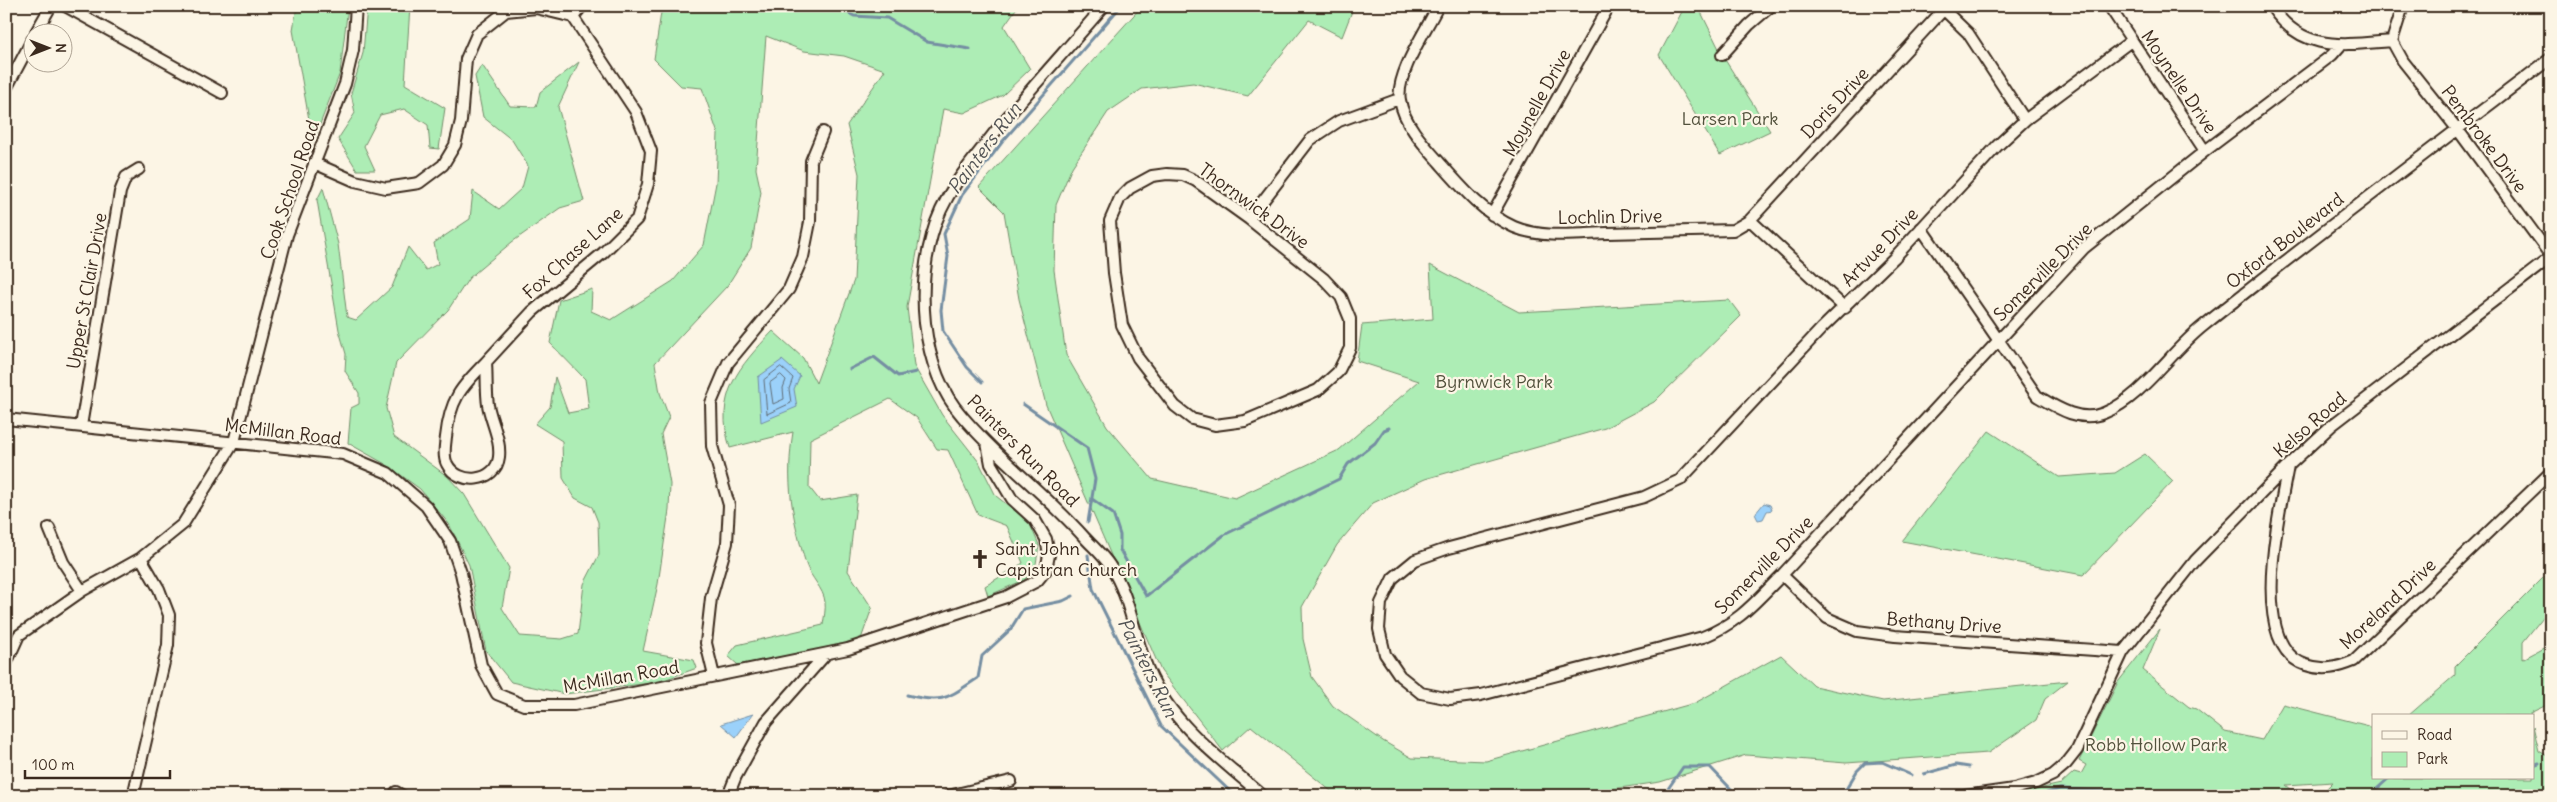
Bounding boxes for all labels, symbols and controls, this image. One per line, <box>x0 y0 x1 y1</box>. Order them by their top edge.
north arrow <box>22 22 72 72</box>
street label: Moynelle Drive <box>2136 26 2222 138</box>
text: N <box>52 43 70 53</box>
street label: Moynelle Drive <box>1498 45 1576 161</box>
street label: Doris Drive <box>1796 62 1874 143</box>
street label: Pembroke Drive <box>2437 80 2532 197</box>
water label: Painters Run <box>942 97 1027 198</box>
park label: Larsen Park <box>1681 107 1779 130</box>
street label: Cook School Road <box>255 117 324 262</box>
street label: Thornwick Drive <box>1195 158 1314 253</box>
street label: Oxford Boulevard <box>2221 187 2349 294</box>
street label: Fox Chase Lane <box>518 202 628 304</box>
street label: Artvue Drive <box>1836 202 1923 291</box>
street label: Lochlin Drive <box>1558 204 1662 229</box>
street label: Upper St Clair Drive <box>61 211 112 371</box>
street label: Somerville Drive <box>1988 217 2097 326</box>
park label: Byrnwick Park <box>1435 370 1553 393</box>
street label: Kelso Road <box>2268 386 2351 463</box>
street label: Painters Run Road <box>962 390 1084 512</box>
street label: McMillan Road <box>223 413 343 450</box>
street label: Somerville Drive <box>1709 510 1818 619</box>
place label: Saint John Capistran Church <box>995 537 1137 581</box>
church icon: Saint John Capistran Church <box>969 548 991 570</box>
street label: Moreland Drive <box>2335 553 2441 654</box>
street label: Bethany Drive <box>1886 607 2003 638</box>
water label: Painters Run <box>1113 613 1184 722</box>
street label: McMillan Road <box>561 655 681 698</box>
legend <box>2372 714 2534 780</box>
text: Road <box>2417 725 2452 744</box>
park label: Robb Hollow Park <box>2085 733 2227 756</box>
scale bar <box>25 747 170 779</box>
text: Park <box>2417 749 2448 768</box>
text: 100 m <box>32 755 74 774</box>

